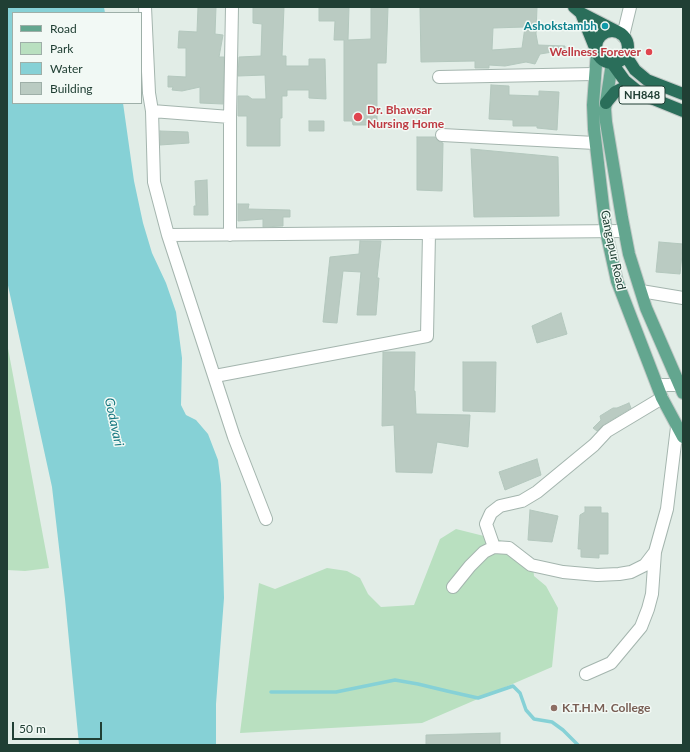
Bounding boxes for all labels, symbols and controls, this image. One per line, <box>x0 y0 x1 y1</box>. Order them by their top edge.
legend <box>12 12 142 104</box>
place label: Ashokstambh <box>524 19 597 33</box>
text: Road <box>50 21 77 36</box>
marker: Ashokstambh <box>600 21 610 31</box>
text: Park <box>50 41 73 56</box>
place label: Wellness Forever <box>549 45 641 59</box>
marker: Wellness Forever <box>644 47 654 57</box>
text: Water <box>50 61 83 76</box>
text: Building <box>50 81 93 96</box>
road number: NH848 <box>619 86 665 104</box>
place label: Dr. Bhawsar Nursing Home <box>367 103 444 131</box>
marker: Dr. Bhawsar Nursing Home <box>352 111 364 123</box>
street label: Gangapur Road <box>598 209 628 291</box>
water label: Godavari <box>101 396 127 448</box>
place label: K.T.H.M. College <box>562 701 650 715</box>
marker: K.T.H.M. College <box>549 703 559 713</box>
scale bar <box>14 714 104 740</box>
text: 50 m <box>19 721 46 736</box>

